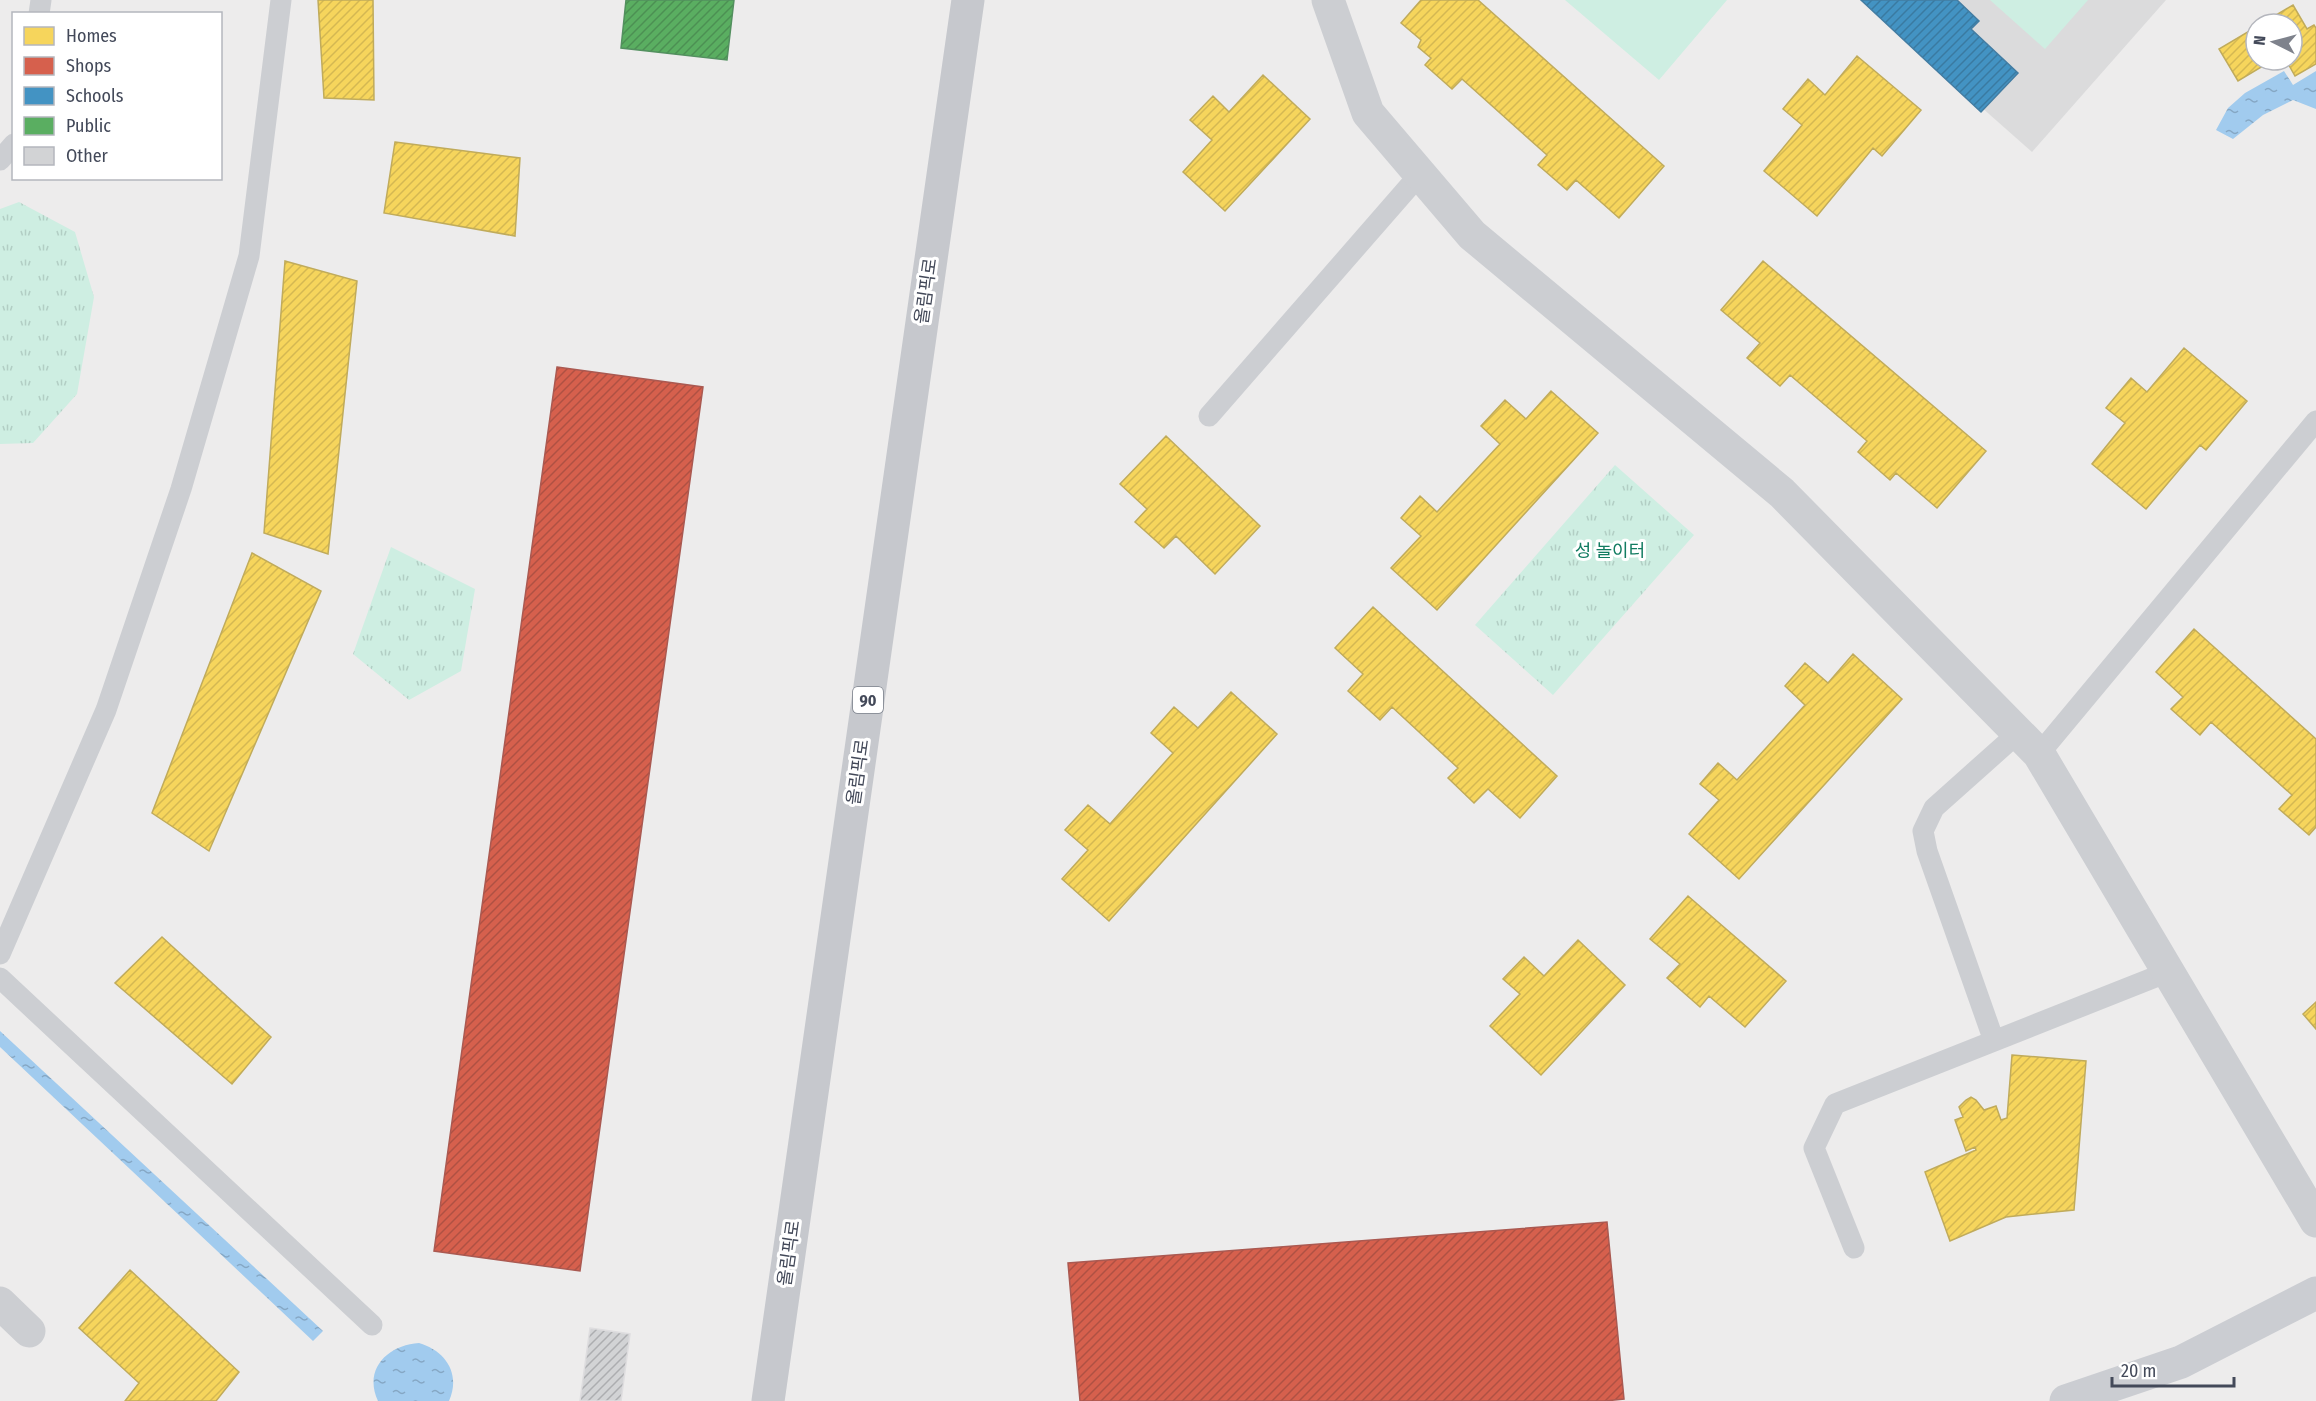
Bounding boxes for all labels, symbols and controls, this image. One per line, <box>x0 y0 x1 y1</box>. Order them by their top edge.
legend <box>12 12 222 180</box>
north arrow <box>2244 12 2304 72</box>
text: Homes <box>66 25 117 47</box>
text: N <box>2250 35 2270 46</box>
text: Shops <box>66 55 111 77</box>
text: Schools <box>66 85 124 107</box>
text: Public <box>66 115 111 137</box>
text: Other <box>66 145 109 167</box>
street label: 올림픽로 <box>910 257 942 325</box>
park label: 성 놀이터 <box>1575 540 1645 562</box>
road number: 90 <box>853 687 883 713</box>
street label: 올림픽로 <box>842 738 874 806</box>
street label: 올림픽로 <box>773 1219 805 1287</box>
scale bar <box>2112 1350 2234 1388</box>
text: 20 m <box>2121 1360 2156 1382</box>

